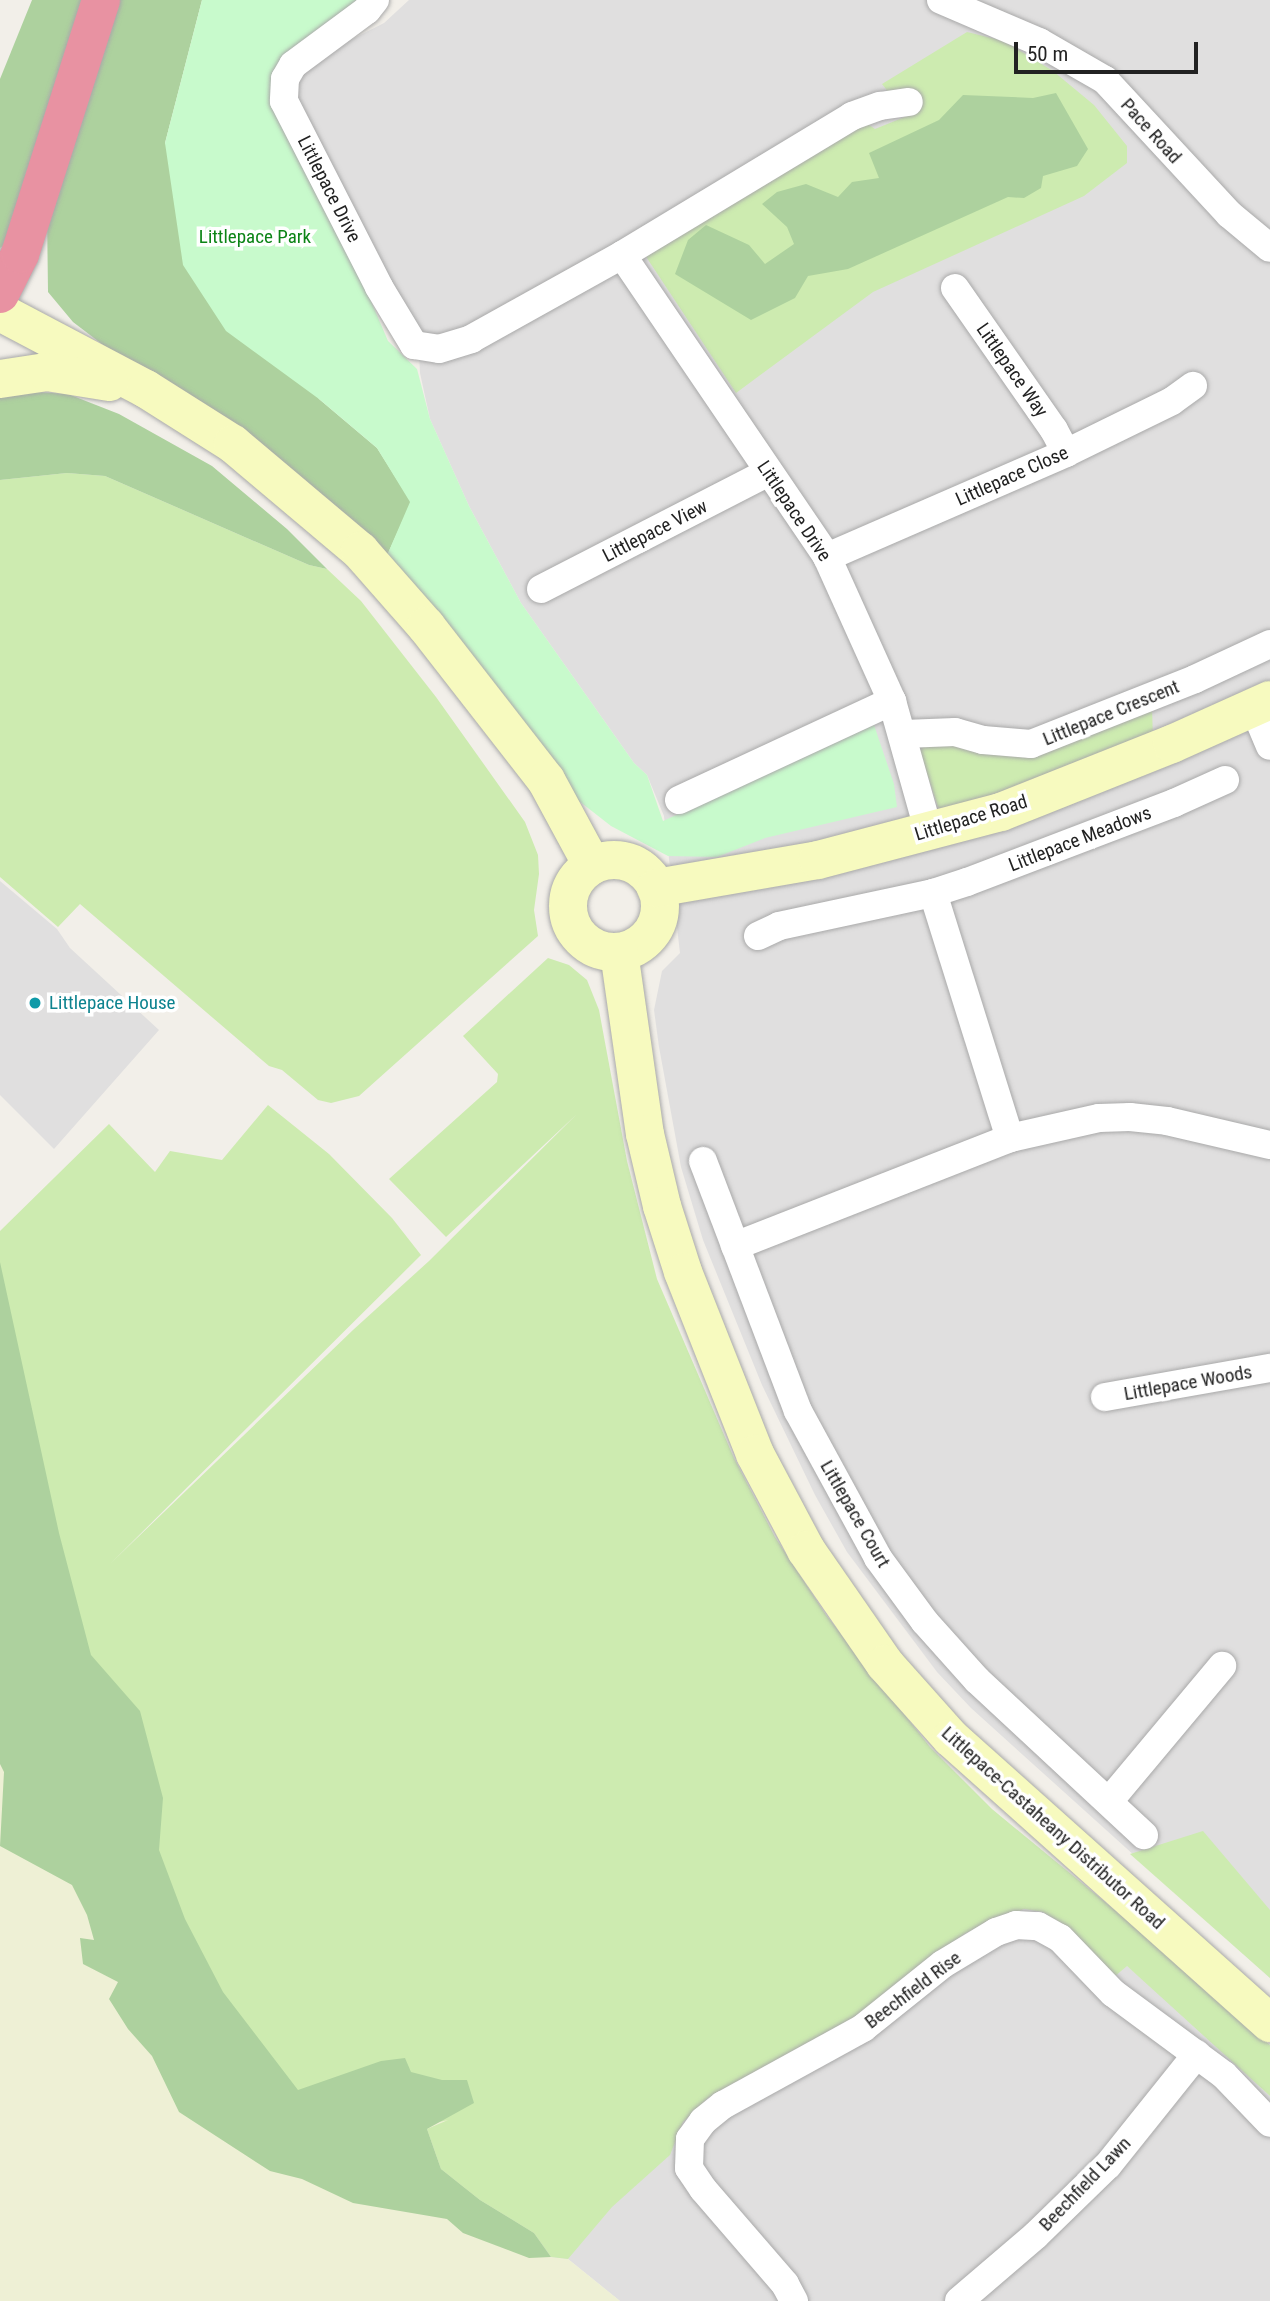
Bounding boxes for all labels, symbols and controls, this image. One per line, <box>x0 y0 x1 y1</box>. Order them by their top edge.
scale bar <box>1018 28 1202 72</box>
text: 50 m <box>1027 42 1068 66</box>
street label: Pace Road <box>1116 94 1186 168</box>
street label: Littlepace Drive <box>292 132 366 246</box>
park label: Littlepace Park <box>199 226 311 248</box>
street label: Littlepace Way <box>971 319 1053 421</box>
street label: Littlepace Close <box>952 441 1072 511</box>
street label: Littlepace Drive <box>752 456 836 566</box>
street label: Littlepace View <box>599 495 711 567</box>
street label: Littlepace Crescent <box>1040 675 1182 751</box>
street label: Littlepace Road <box>912 790 1030 846</box>
street label: Littlepace Meadows <box>1006 801 1154 877</box>
place label: Littlepace House <box>49 992 175 1014</box>
marker: Littlepace House <box>27 995 43 1011</box>
street label: Littlepace Woods <box>1122 1361 1254 1405</box>
street label: Littlepace Court <box>815 1456 895 1572</box>
street label: Littlepace-Castaheany Distributor Road <box>937 1722 1169 1934</box>
street label: Beechfield Rise <box>860 1946 966 2034</box>
street label: Beechfield Lawn <box>1034 2132 1136 2236</box>

